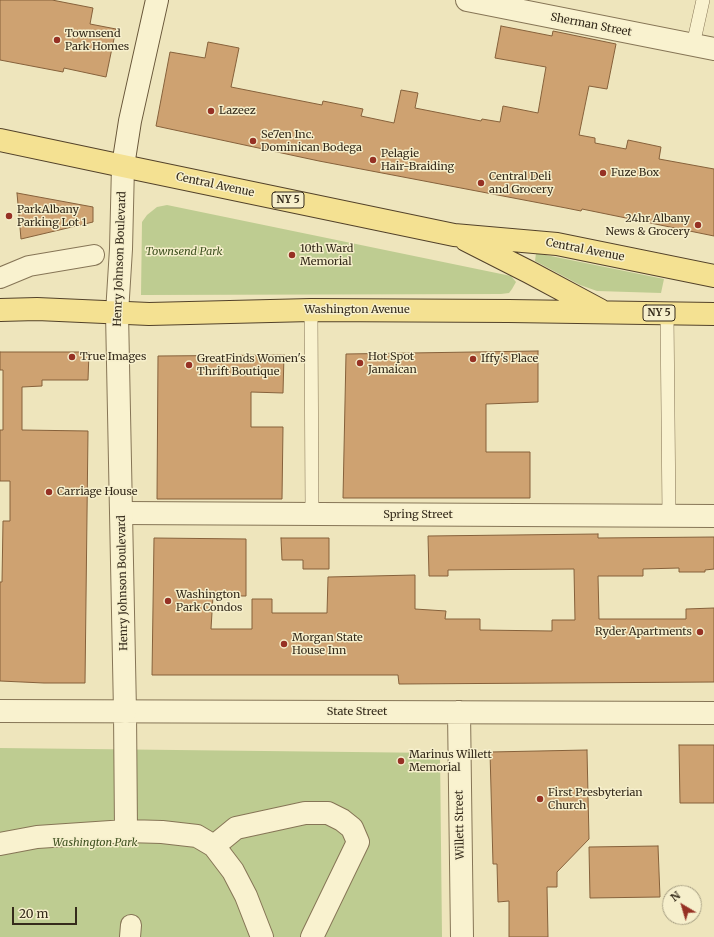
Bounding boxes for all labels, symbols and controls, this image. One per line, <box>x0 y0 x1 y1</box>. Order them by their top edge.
street label: Sherman Street <box>549 11 633 39</box>
place label: Townsend Park Homes <box>65 27 129 53</box>
marker: Townsend Park Homes <box>52 35 62 45</box>
place label: Lazeez <box>219 104 256 118</box>
marker: Lazeez <box>206 106 216 116</box>
place label: Se7en Inc. Dominican Bodega <box>261 128 362 154</box>
marker: Se7en Inc. Dominican Bodega <box>248 136 258 146</box>
place label: Pelagie Hair-Braiding <box>381 147 454 173</box>
marker: Pelagie Hair-Braiding <box>368 155 378 165</box>
place label: Fuze Box <box>611 166 659 180</box>
marker: Fuze Box <box>598 168 608 178</box>
street label: Central Avenue <box>175 170 255 200</box>
place label: Central Deli and Grocery <box>489 170 553 196</box>
marker: Central Deli and Grocery <box>476 178 486 188</box>
street label: Henry Johnson Boulevard <box>111 191 129 327</box>
road number: NY 5 <box>272 192 304 208</box>
place label: ParkAlbany Parking Lot 1 <box>17 203 87 229</box>
marker: ParkAlbany Parking Lot 1 <box>4 211 14 221</box>
place label: 24hr Albany News & Grocery <box>606 212 690 238</box>
marker: 24hr Albany News & Grocery <box>693 220 703 230</box>
street label: Central Avenue <box>545 236 625 264</box>
place label: 10th Ward Memorial <box>300 242 353 268</box>
park label: Townsend Park <box>146 245 222 259</box>
marker: 10th Ward Memorial <box>287 250 297 260</box>
street label: Washington Avenue <box>304 303 410 317</box>
road number: NY 5 <box>643 305 675 321</box>
place label: True Images <box>80 350 146 364</box>
place label: Hot Spot Jamaican <box>368 350 417 376</box>
marker: True Images <box>67 352 77 362</box>
place label: GreatFinds Women's Thrift Boutique <box>197 352 306 378</box>
place label: Iffy's Place <box>481 352 538 366</box>
marker: Iffy's Place <box>468 354 478 364</box>
marker: Hot Spot Jamaican <box>355 358 365 368</box>
marker: GreatFinds Women's Thrift Boutique <box>184 360 194 370</box>
place label: Carriage House <box>57 485 138 499</box>
marker: Carriage House <box>44 487 54 497</box>
street label: Spring Street <box>383 508 453 522</box>
street label: Henry Johnson Boulevard <box>115 515 131 651</box>
place label: Washington Park Condos <box>176 588 242 614</box>
marker: Washington Park Condos <box>163 596 173 606</box>
place label: Ryder Apartments <box>595 625 692 639</box>
marker: Ryder Apartments <box>695 627 705 637</box>
place label: Morgan State House Inn <box>292 631 363 657</box>
marker: Morgan State House Inn <box>279 639 289 649</box>
street label: State Street <box>327 705 387 719</box>
place label: Marinus Willett Memorial <box>409 748 492 774</box>
marker: Marinus Willett Memorial <box>396 756 406 766</box>
place label: First Presbyterian Church <box>548 786 643 812</box>
street label: Willett Street <box>453 790 467 860</box>
marker: First Presbyterian Church <box>535 794 545 804</box>
park label: Washington Park <box>52 836 138 850</box>
north arrow <box>662 885 702 925</box>
text: N <box>667 888 683 905</box>
scale bar <box>14 899 79 925</box>
text: 20 m <box>19 906 48 921</box>

